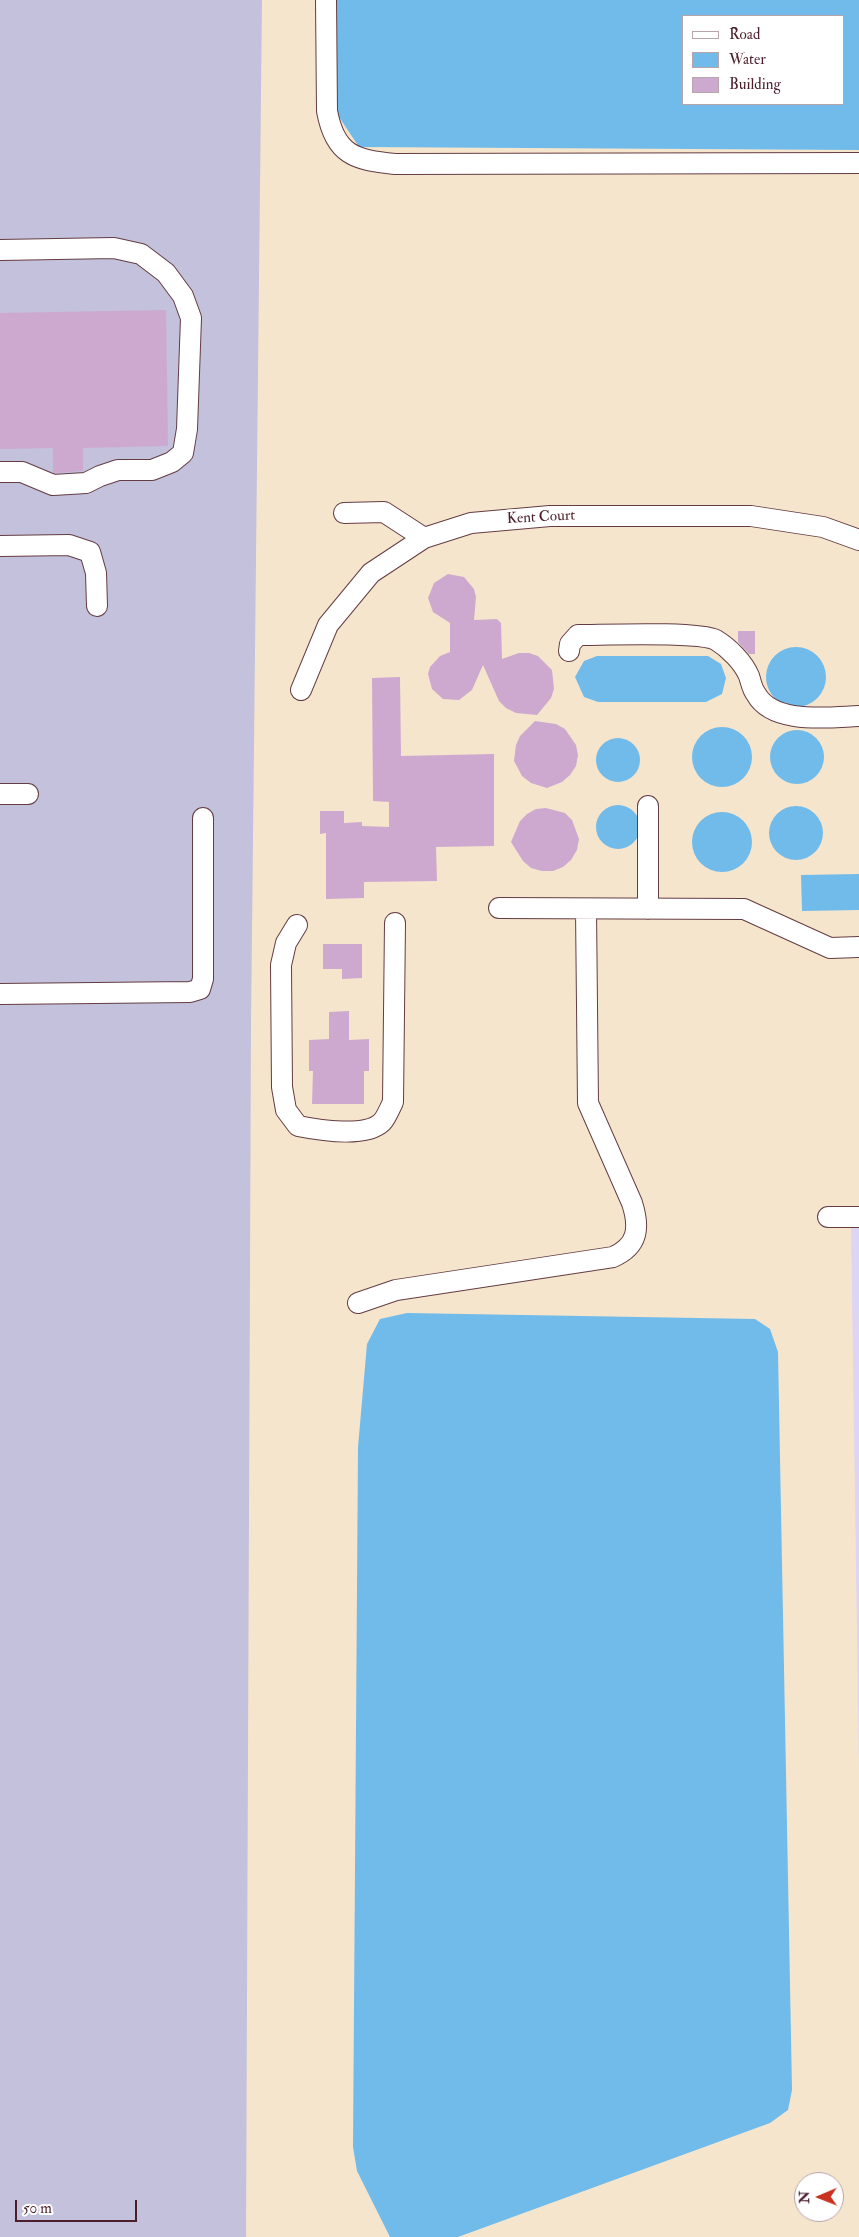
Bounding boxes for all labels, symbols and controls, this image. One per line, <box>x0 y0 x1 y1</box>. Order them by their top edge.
legend <box>682 15 844 105</box>
text: Road <box>729 25 760 44</box>
text: Water <box>729 50 766 69</box>
text: Building <box>729 75 781 94</box>
street label: Kent Court <box>506 507 576 529</box>
north arrow <box>794 2172 844 2222</box>
scale bar <box>18 2190 140 2222</box>
text: N <box>796 2191 813 2204</box>
text: 50 m <box>23 2199 52 2218</box>

